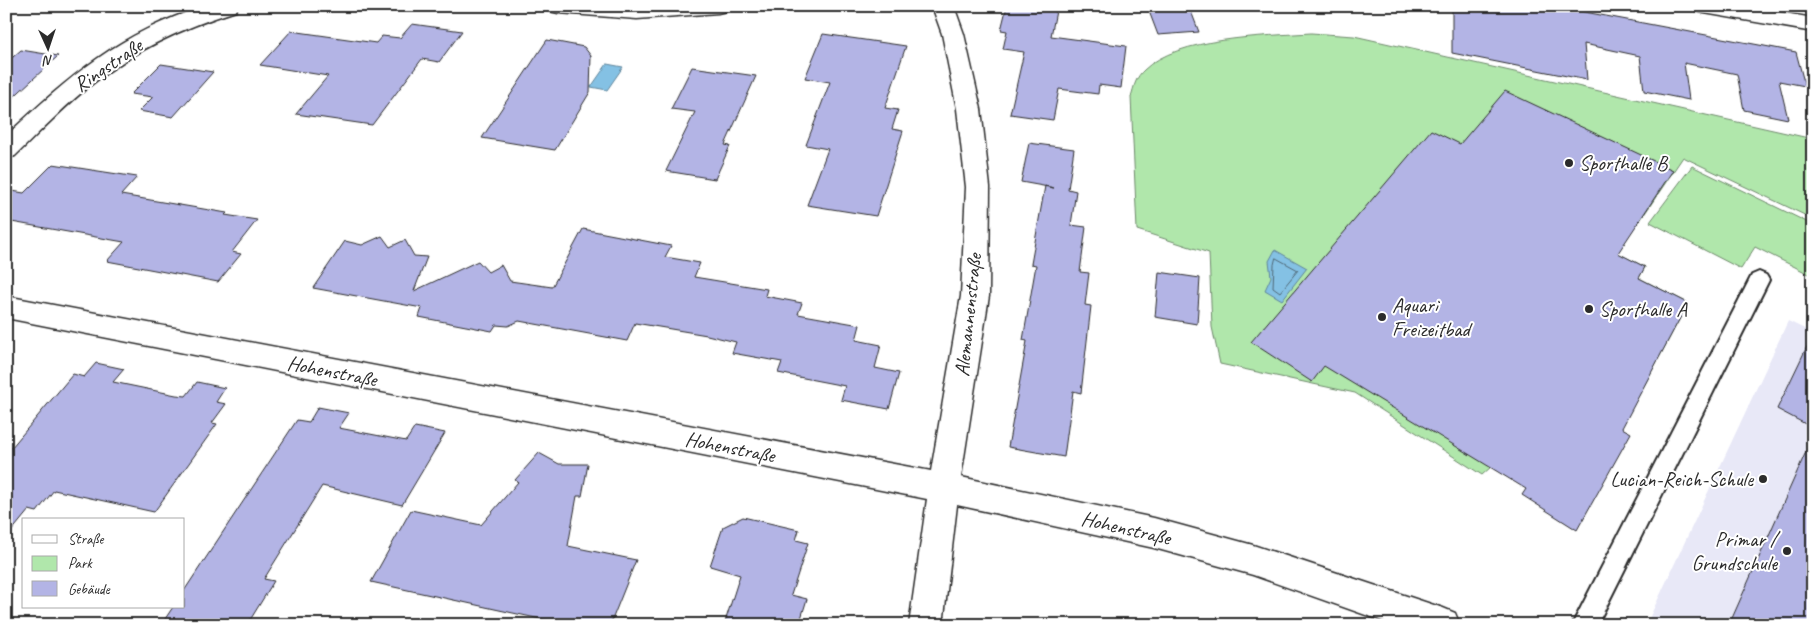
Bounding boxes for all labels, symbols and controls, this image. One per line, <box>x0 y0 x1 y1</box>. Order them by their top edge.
north arrow <box>22 22 72 72</box>
street label: Ringstraße <box>69 31 149 97</box>
text: N <box>42 52 53 69</box>
place label: Sporthalle B <box>1579 150 1669 176</box>
marker: Sporthalle B <box>1563 157 1575 169</box>
street label: Alemannenstraße <box>949 250 988 378</box>
place label: Aquari Freizeitbad <box>1392 292 1474 342</box>
place label: Sporthalle A <box>1599 296 1688 322</box>
marker: Sporthalle A <box>1583 303 1595 315</box>
marker: Aquari Freizeitbad <box>1376 311 1388 323</box>
street label: Hohenstraße <box>285 350 381 393</box>
street label: Hohenstraße <box>683 426 779 469</box>
place label: Lucian-Reich-Schule <box>1610 466 1754 492</box>
marker: Lucian-Reich-Schule <box>1757 473 1769 485</box>
street label: Hohenstraße <box>1079 505 1175 551</box>
legend <box>22 518 185 608</box>
place label: Primar / Grundschule <box>1692 526 1781 576</box>
text: Straße <box>68 530 104 549</box>
marker: Primar / Grundschule <box>1781 545 1793 557</box>
text: Park <box>68 554 93 573</box>
text: Gebäude <box>68 580 111 599</box>

